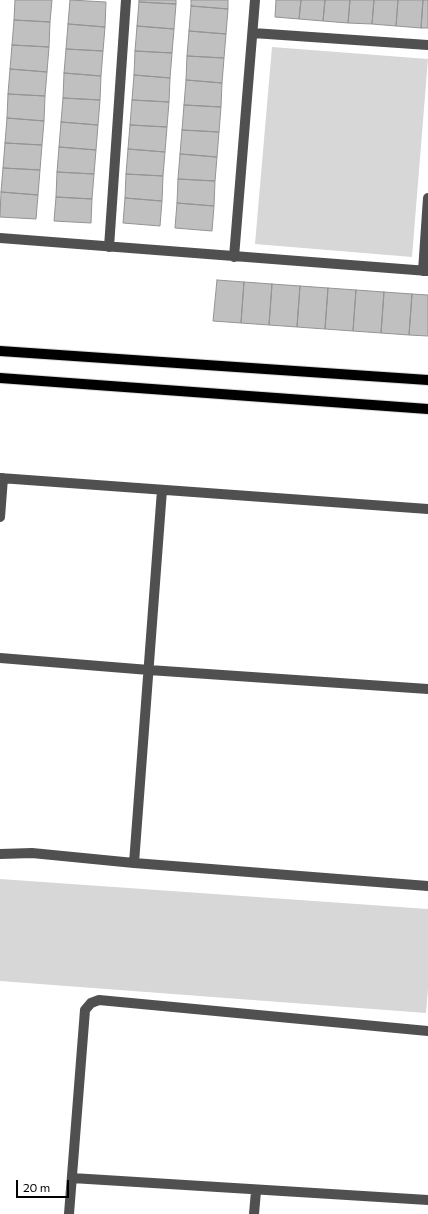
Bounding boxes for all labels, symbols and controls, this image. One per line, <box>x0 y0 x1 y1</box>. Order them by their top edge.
scale bar <box>18 1172 71 1198</box>
text: 20 m <box>23 1180 50 1194</box>

